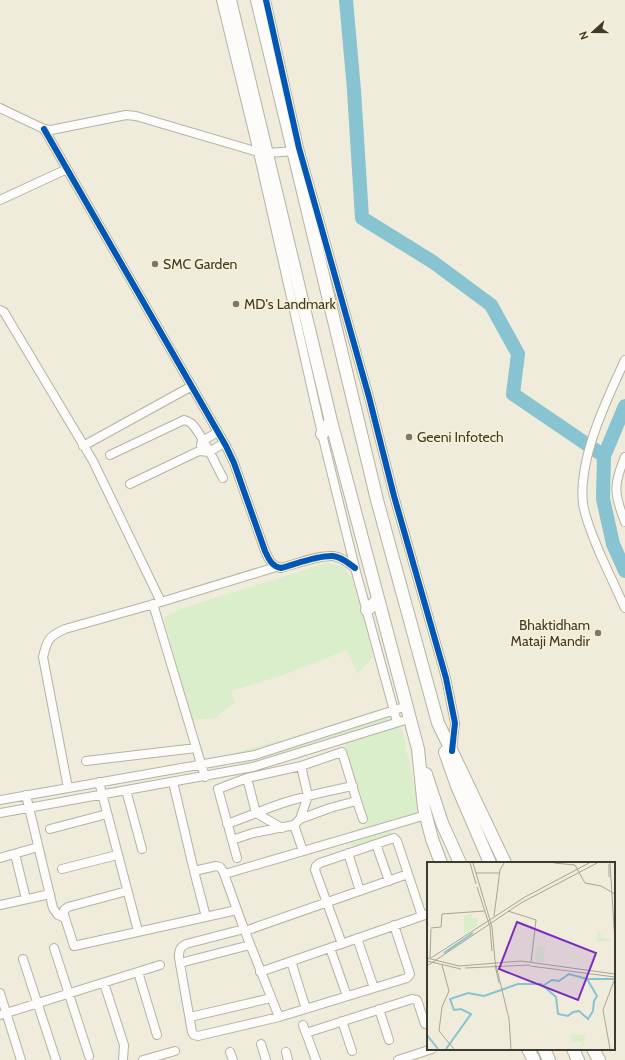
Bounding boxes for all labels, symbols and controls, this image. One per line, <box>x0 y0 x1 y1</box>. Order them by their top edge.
north arrow <box>573 12 613 52</box>
text: N <box>576 29 592 42</box>
place label: SMC Garden <box>163 255 238 273</box>
marker: SMC Garden <box>150 259 160 269</box>
place label: MD's Landmark <box>244 295 336 313</box>
marker: MD's Landmark <box>231 299 241 309</box>
place label: Geeni Infotech <box>417 428 504 446</box>
marker: Geeni Infotech <box>404 432 414 442</box>
place label: Bhaktidham Mataji Mandir <box>511 616 591 650</box>
marker: Bhaktidham Mataji Mandir <box>593 628 603 638</box>
inset map <box>427 862 615 1050</box>

